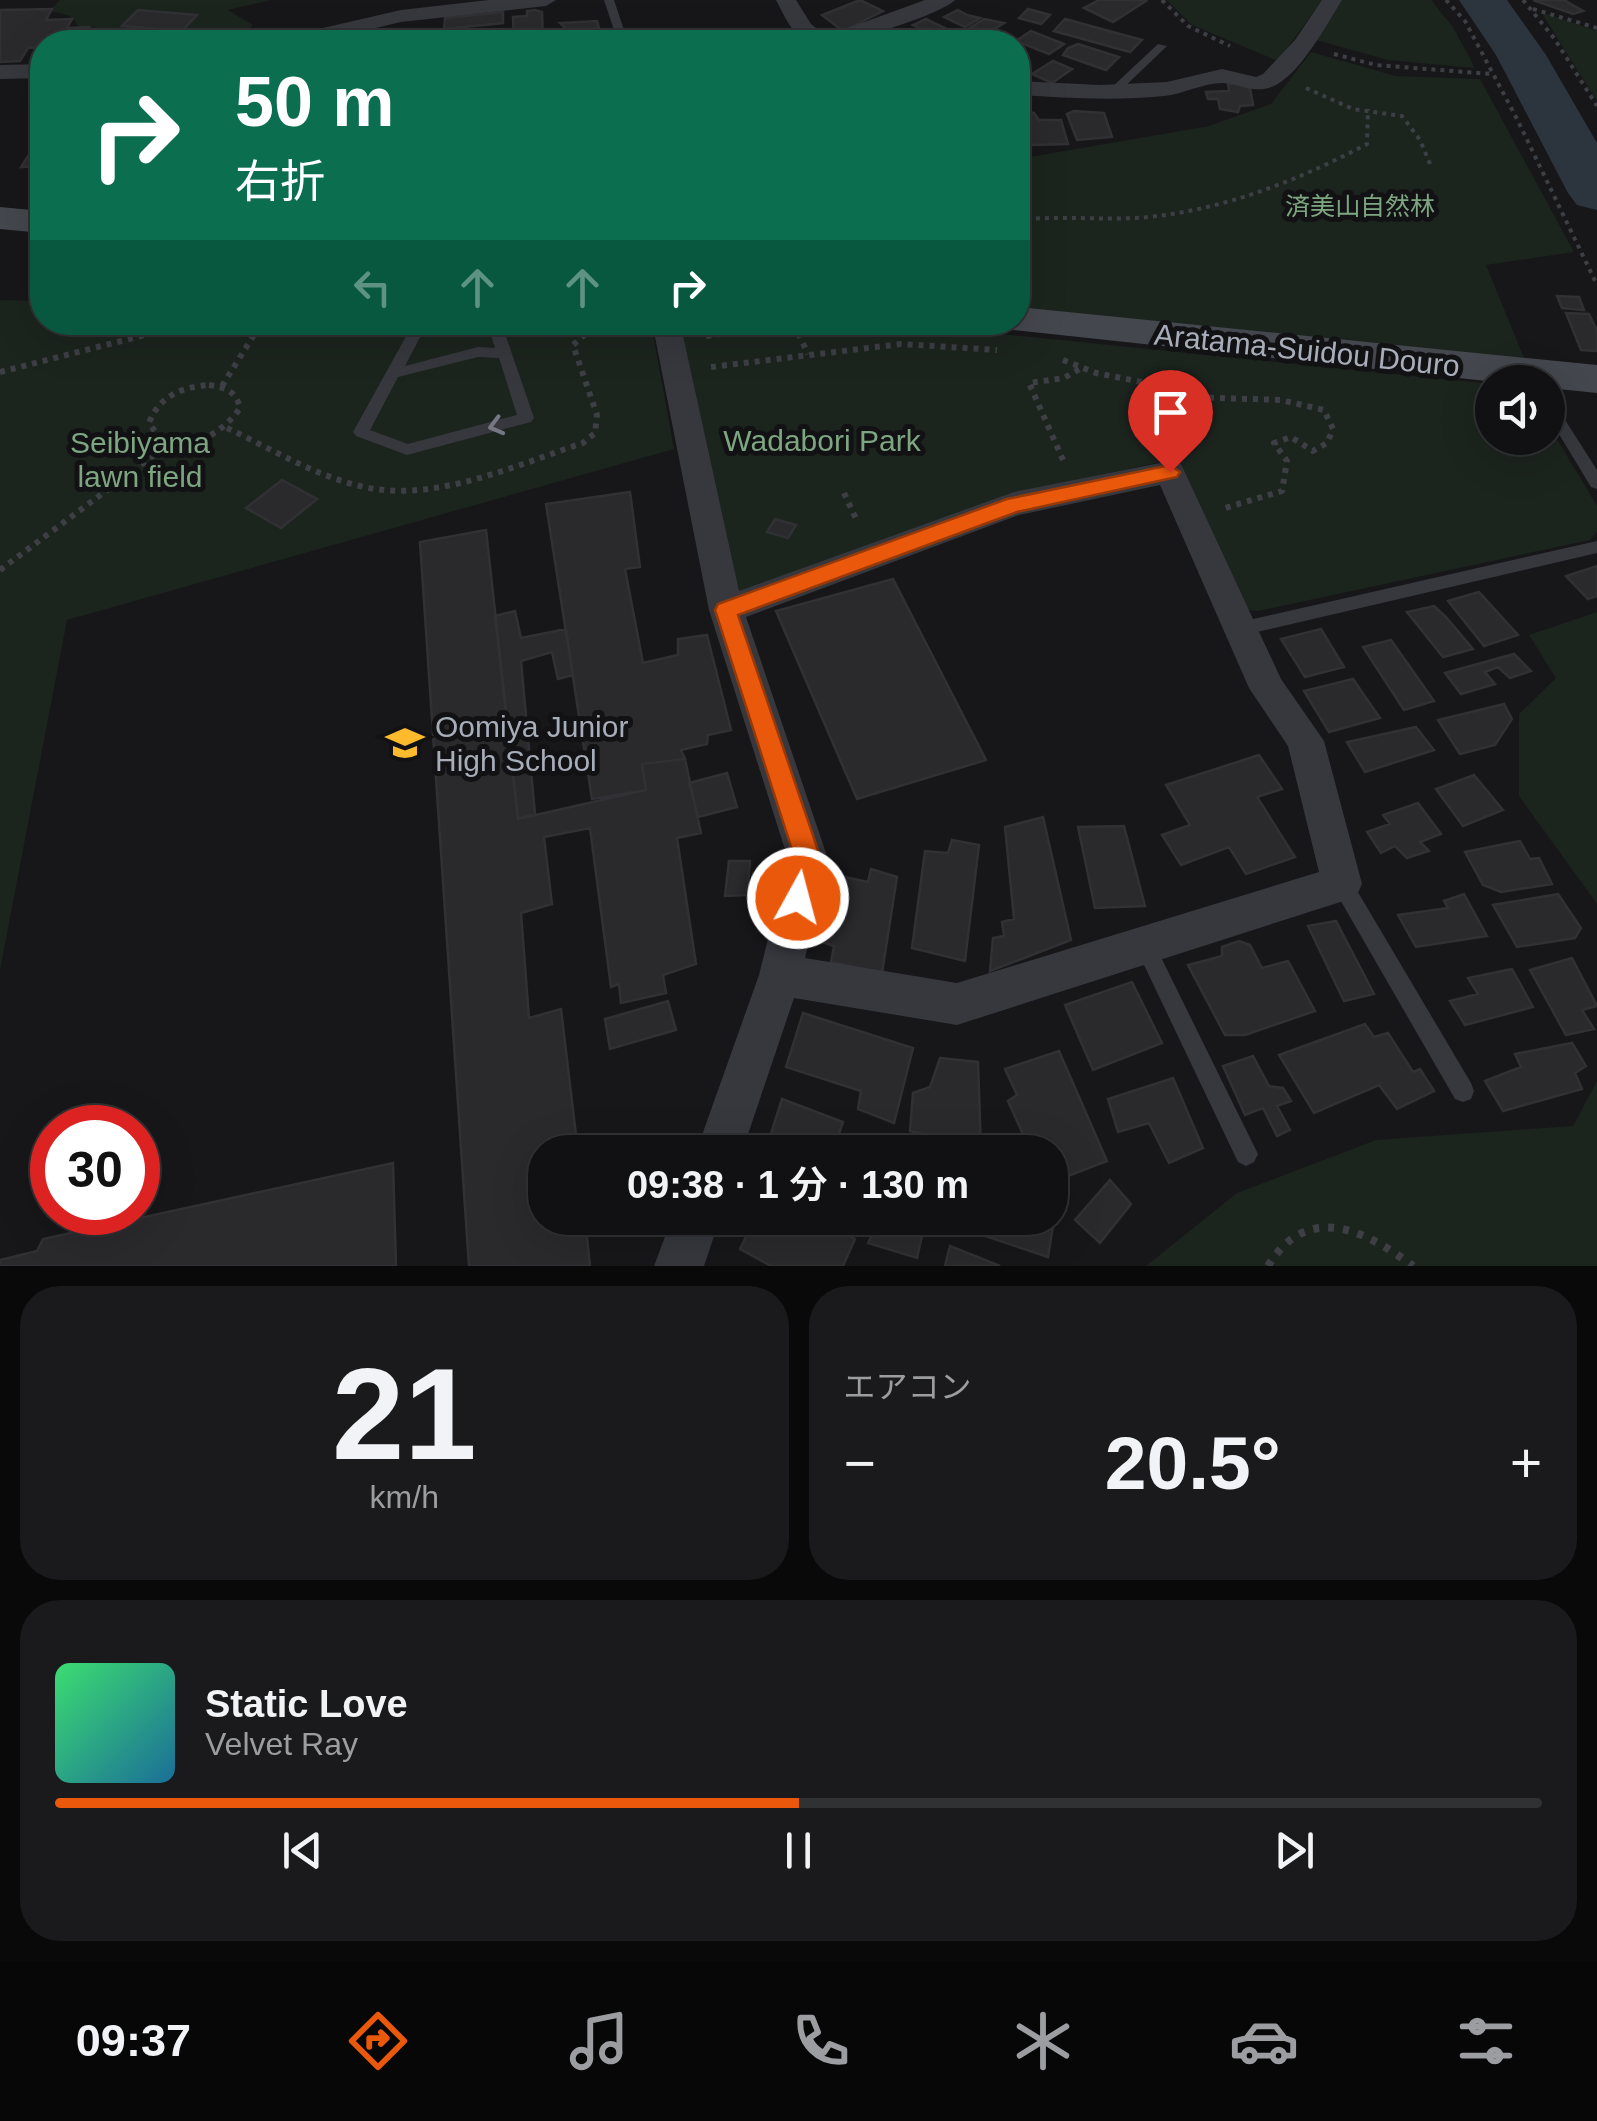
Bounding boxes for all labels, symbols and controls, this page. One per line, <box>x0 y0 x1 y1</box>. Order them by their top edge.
text: 50 m <box>235 63 395 141</box>
icon: right <box>70 70 200 200</box>
text: 右折 <box>235 156 325 207</box>
park label: 済美山自然林 <box>1285 192 1435 220</box>
icon: left <box>345 260 400 315</box>
icon: ahead <box>450 260 505 315</box>
icon: ahead <box>555 260 610 315</box>
icon: right <box>660 260 715 315</box>
street label: Aratama-Suidou Douro <box>1153 318 1461 382</box>
map controls <box>1475 365 1565 455</box>
button: sound <box>1475 365 1565 455</box>
pin <box>1128 370 1213 473</box>
icon: arrive <box>1143 385 1198 440</box>
one-way arrow <box>488 415 505 436</box>
park label: Wadabori Park <box>723 424 922 457</box>
park label: Seibiyama lawn field <box>70 426 210 493</box>
place label: Oomiya Junior High School <box>435 710 628 777</box>
school or university icon: Oomiya Junior High School <box>384 722 426 764</box>
position arrow <box>746 846 850 950</box>
speed limit sign: 30 <box>30 1105 160 1235</box>
text: 09:38 · 1 分 · 130 m <box>627 1164 969 1206</box>
text: 21 <box>332 1341 477 1487</box>
text: エアコン <box>844 1369 972 1405</box>
text: 20.5° <box>1105 1421 1281 1505</box>
text: − <box>844 1432 876 1494</box>
text: + <box>1510 1432 1542 1494</box>
text: km/h <box>370 1479 439 1515</box>
text: Static Love <box>205 1683 408 1725</box>
text: Velvet Ray <box>205 1726 358 1762</box>
icon: previous <box>275 1823 330 1878</box>
icon: pause <box>771 1823 826 1878</box>
icon: next <box>1267 1823 1322 1878</box>
icon: directions <box>343 2006 413 2076</box>
icon: music <box>564 2006 634 2076</box>
icon: phone <box>786 2006 856 2076</box>
icon: climate <box>1008 2006 1078 2076</box>
icon: car <box>1229 2006 1299 2076</box>
icon: filters <box>1451 2006 1521 2076</box>
text: 09:37 <box>76 2015 191 2066</box>

